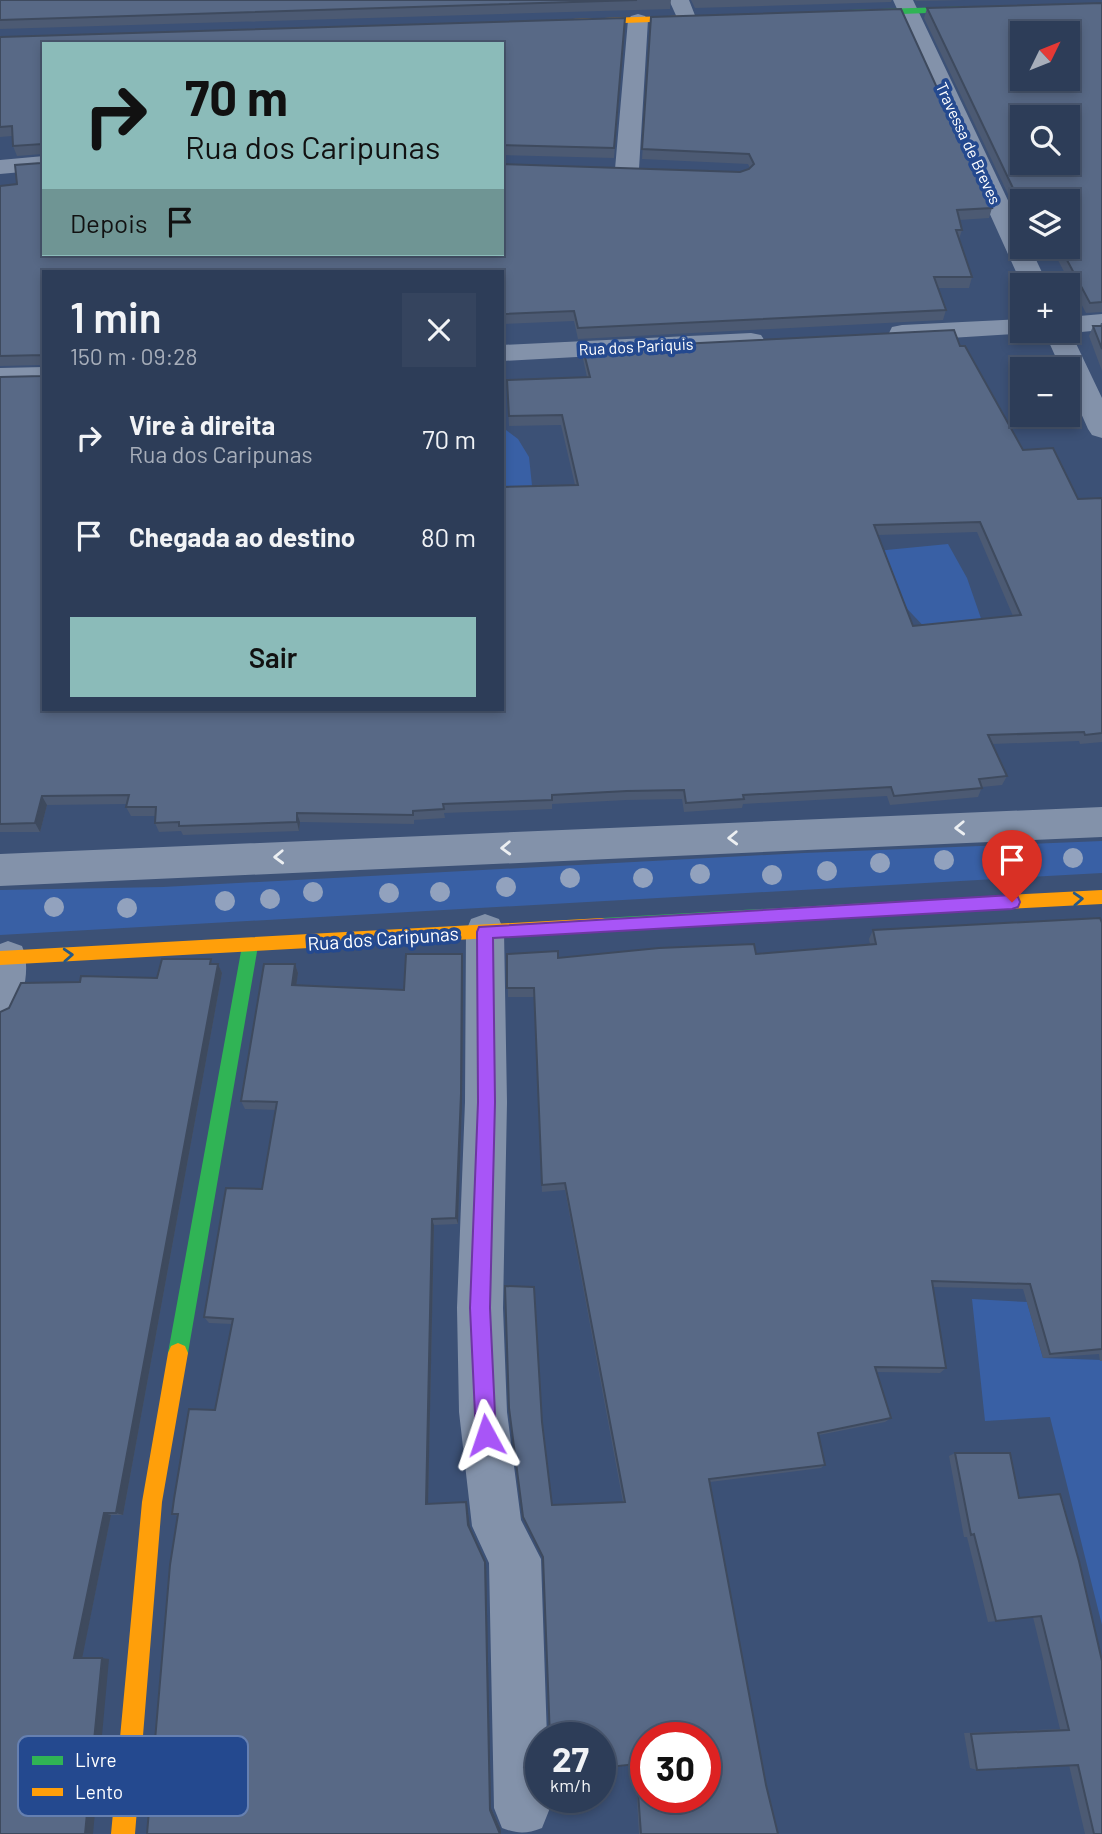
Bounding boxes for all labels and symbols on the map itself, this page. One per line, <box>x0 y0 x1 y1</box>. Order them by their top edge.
north arrow <box>1010 21 1080 91</box>
street label: Travessa de Breves <box>932 79 1006 207</box>
street label: Rua dos Pariquis <box>578 334 694 358</box>
one-way arrow <box>955 820 966 835</box>
one-way arrow <box>727 830 738 845</box>
pin <box>982 830 1042 902</box>
one-way arrow <box>500 840 511 855</box>
one-way arrow <box>273 850 284 865</box>
one-way arrow <box>1073 891 1084 906</box>
street label: Rua dos Caripunas <box>307 921 459 955</box>
one-way arrow <box>63 948 74 963</box>
position arrow <box>449 1398 523 1472</box>
speed limit sign: 30 <box>630 1722 721 1813</box>
legend <box>18 1736 248 1816</box>
text: Livre <box>75 1748 117 1771</box>
text: Lento <box>75 1780 123 1803</box>

